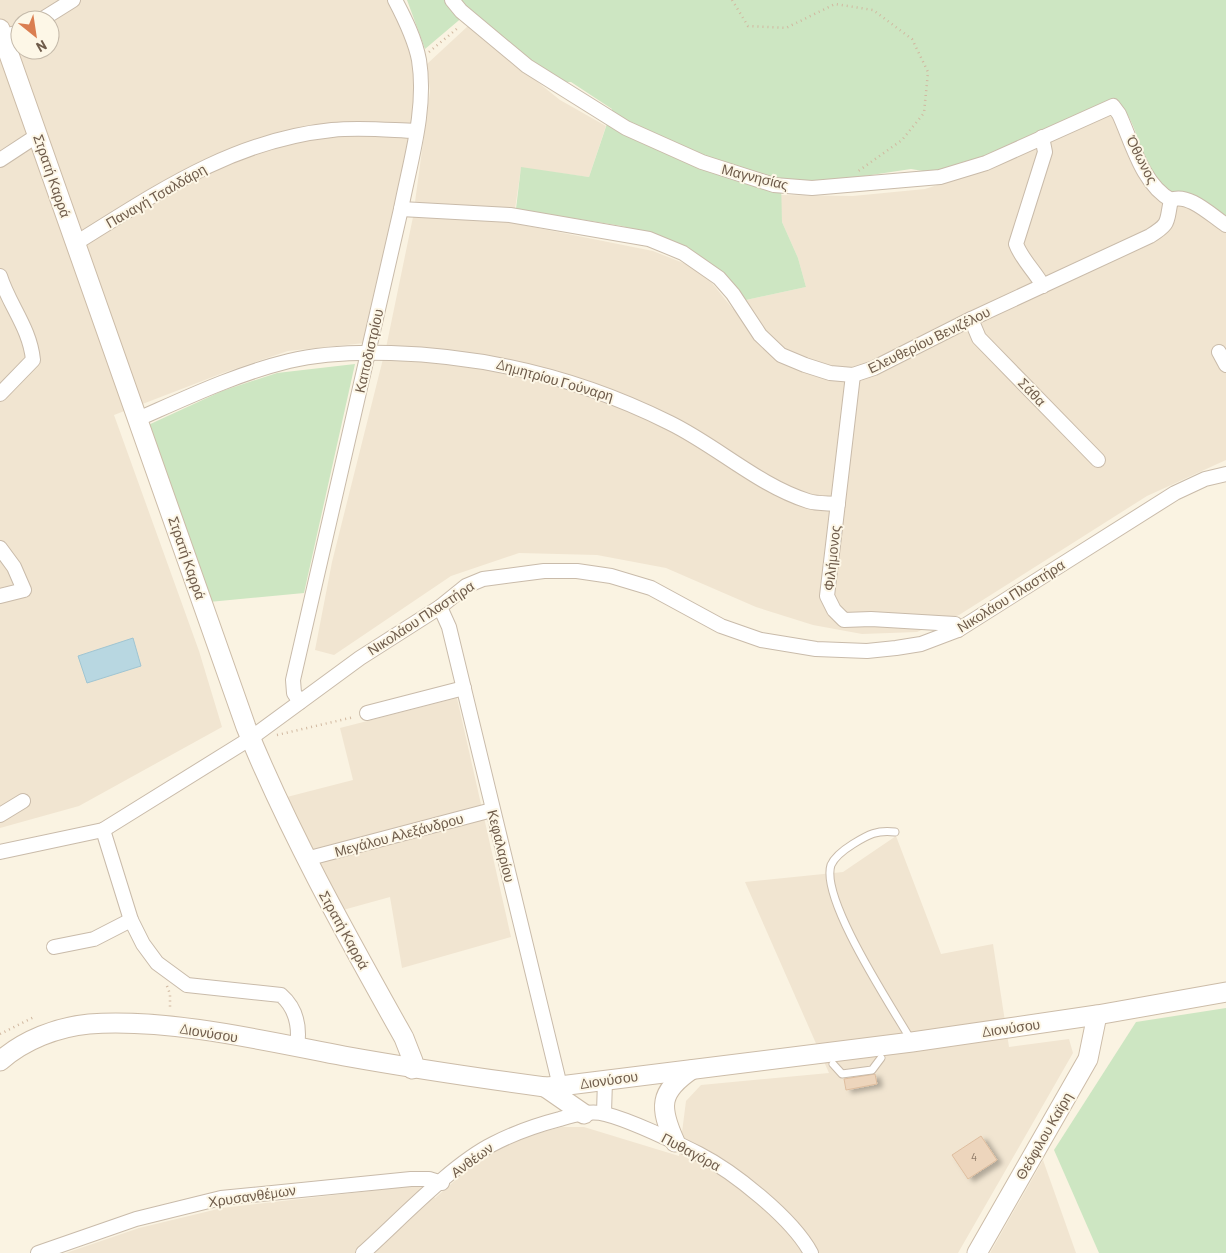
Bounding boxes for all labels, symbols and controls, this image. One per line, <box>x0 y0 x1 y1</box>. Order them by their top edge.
north arrow <box>10 10 60 60</box>
text: N <box>33 37 50 56</box>
street label: Στρατή Καρρά <box>30 132 75 220</box>
street label: Όθωνος <box>1123 132 1162 187</box>
street label: Παναγή Τσαλδάρη <box>103 160 209 231</box>
street label: Μαγνησίας <box>720 160 790 193</box>
street label: Ελευθερίου Βενιζέλου <box>865 303 993 377</box>
street label: Καποδιστρίου <box>351 307 386 395</box>
street label: Δημητρίου Γούναρη <box>495 355 616 404</box>
street label: Σάθα <box>1015 374 1050 409</box>
street label: Στρατή Καρρά <box>165 514 210 602</box>
street label: Φιλήμονος <box>820 524 843 592</box>
street label: Νικολάου Πλαστήρα <box>954 556 1068 636</box>
street label: Νικολάου Πλαστήρα <box>364 577 477 658</box>
street label: Κεφαλαρίου <box>484 808 519 884</box>
street label: Μεγάλου Αλεξάνδρου <box>333 809 465 860</box>
street label: Στρατή Καρρά <box>316 888 373 972</box>
street label: Διονύσου <box>981 1015 1041 1040</box>
street label: Διονύσου <box>179 1020 239 1045</box>
street label: Διονύσου <box>579 1067 639 1092</box>
street label: Θεόφιλου Καϊρη <box>1012 1089 1075 1183</box>
street label: Πυθαγόρα <box>659 1129 724 1174</box>
street label: Ανθέων <box>447 1139 496 1181</box>
house number: 4 <box>971 1150 977 1163</box>
street label: Χρυσανθέμων <box>207 1181 297 1210</box>

